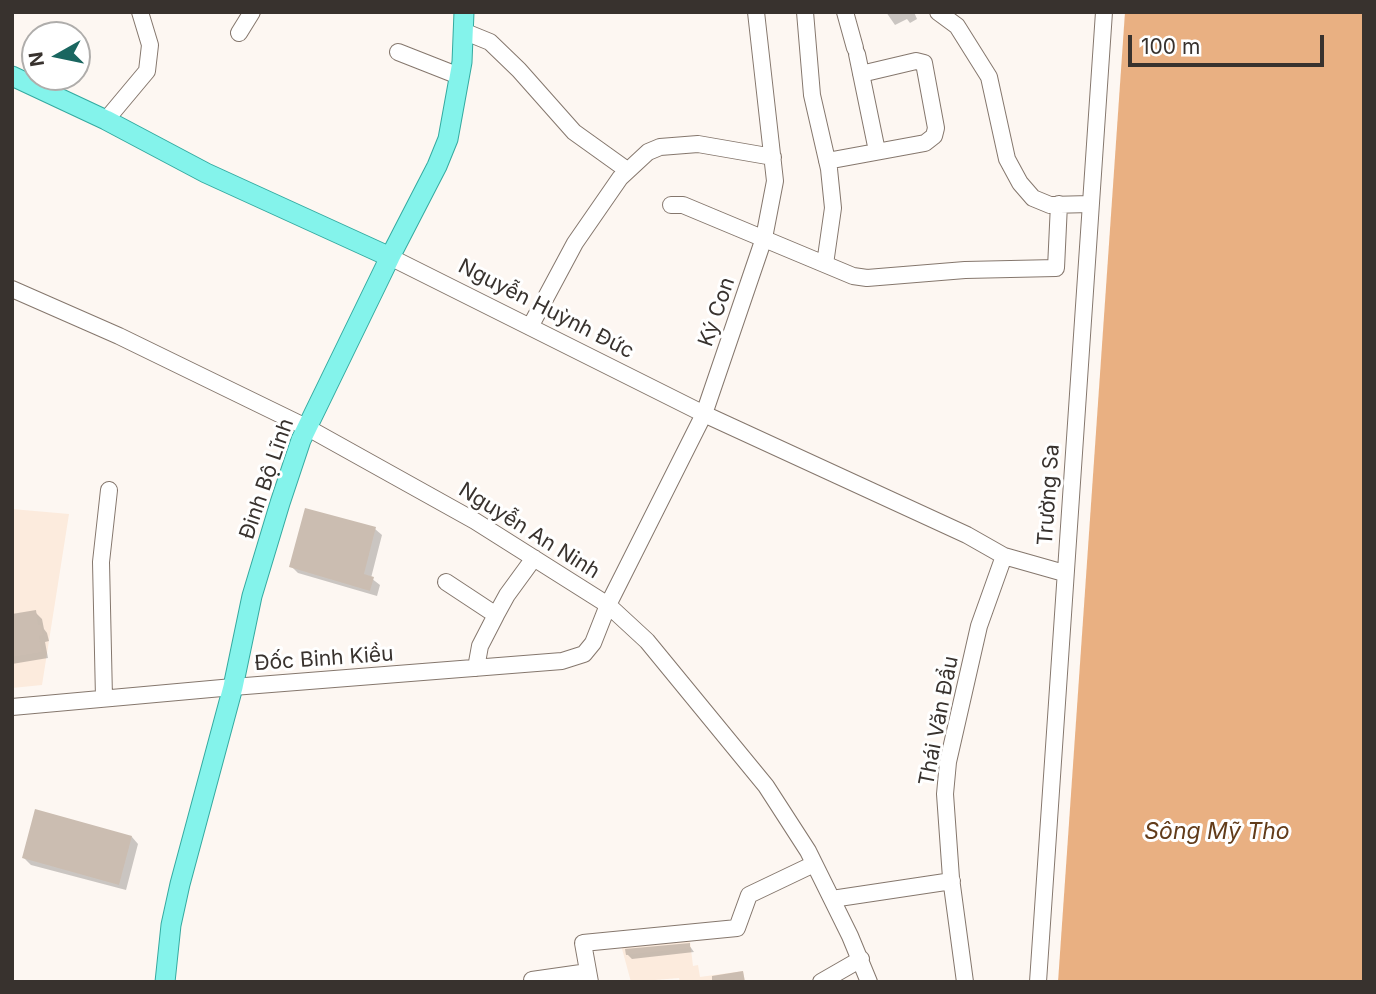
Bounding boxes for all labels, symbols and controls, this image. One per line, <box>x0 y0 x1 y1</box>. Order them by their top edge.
north arrow <box>21 21 91 91</box>
scale bar <box>1131 21 1327 65</box>
text: 100 m <box>1141 34 1200 59</box>
text: N <box>24 50 49 68</box>
street label: Nguyễn Huỳnh Đức <box>454 254 638 364</box>
street label: Ký Con <box>693 274 741 350</box>
street label: Đinh Bộ Lĩnh <box>235 415 299 543</box>
street label: Trường Sa <box>1033 443 1065 547</box>
street label: Nguyễn An Ninh <box>454 477 604 585</box>
street label: Đốc Binh Kiều <box>254 642 394 676</box>
street label: Thái Văn Đẩu <box>914 654 964 788</box>
water label: Sông Mỹ Tho <box>1144 818 1290 846</box>

